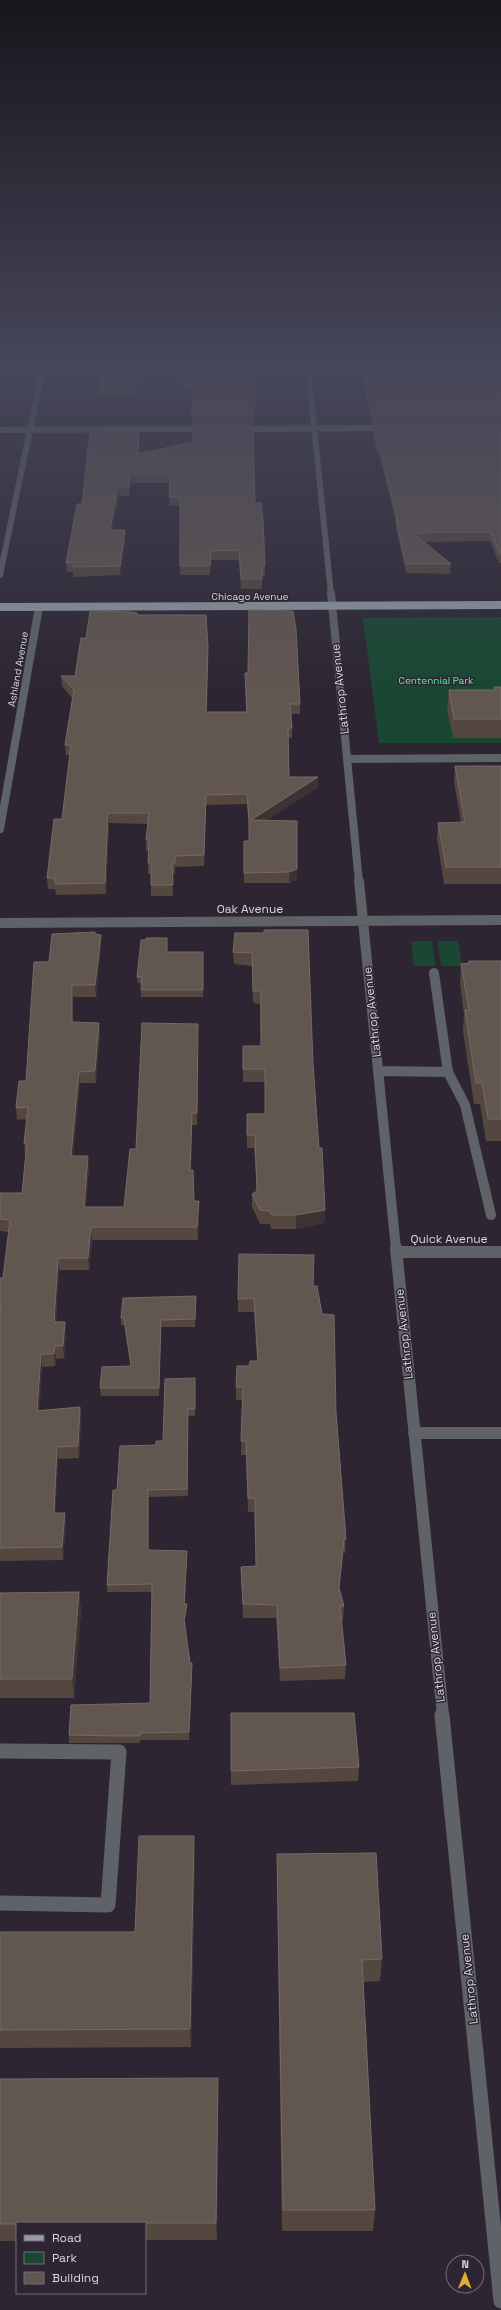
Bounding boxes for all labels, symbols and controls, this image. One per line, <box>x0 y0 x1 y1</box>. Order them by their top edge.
street label: Chicago Avenue <box>212 590 289 603</box>
street label: Ashland Avenue <box>5 630 31 708</box>
street label: Lathrop Avenue <box>327 643 353 735</box>
park label: Centennial Park <box>399 674 474 687</box>
street label: Oak Avenue <box>217 901 283 917</box>
street label: Lathrop Avenue <box>359 966 385 1058</box>
street label: Quick Avenue <box>410 1231 488 1247</box>
street label: Lathrop Avenue <box>391 1288 417 1380</box>
street label: Lathrop Avenue <box>423 1611 449 1703</box>
street label: Lathrop Avenue <box>456 1933 482 2025</box>
legend <box>16 2222 146 2294</box>
text: Road <box>52 2230 81 2246</box>
text: Park <box>52 2250 77 2266</box>
north arrow <box>445 2254 485 2294</box>
text: N <box>461 2257 469 2271</box>
text: Building <box>52 2270 99 2286</box>

